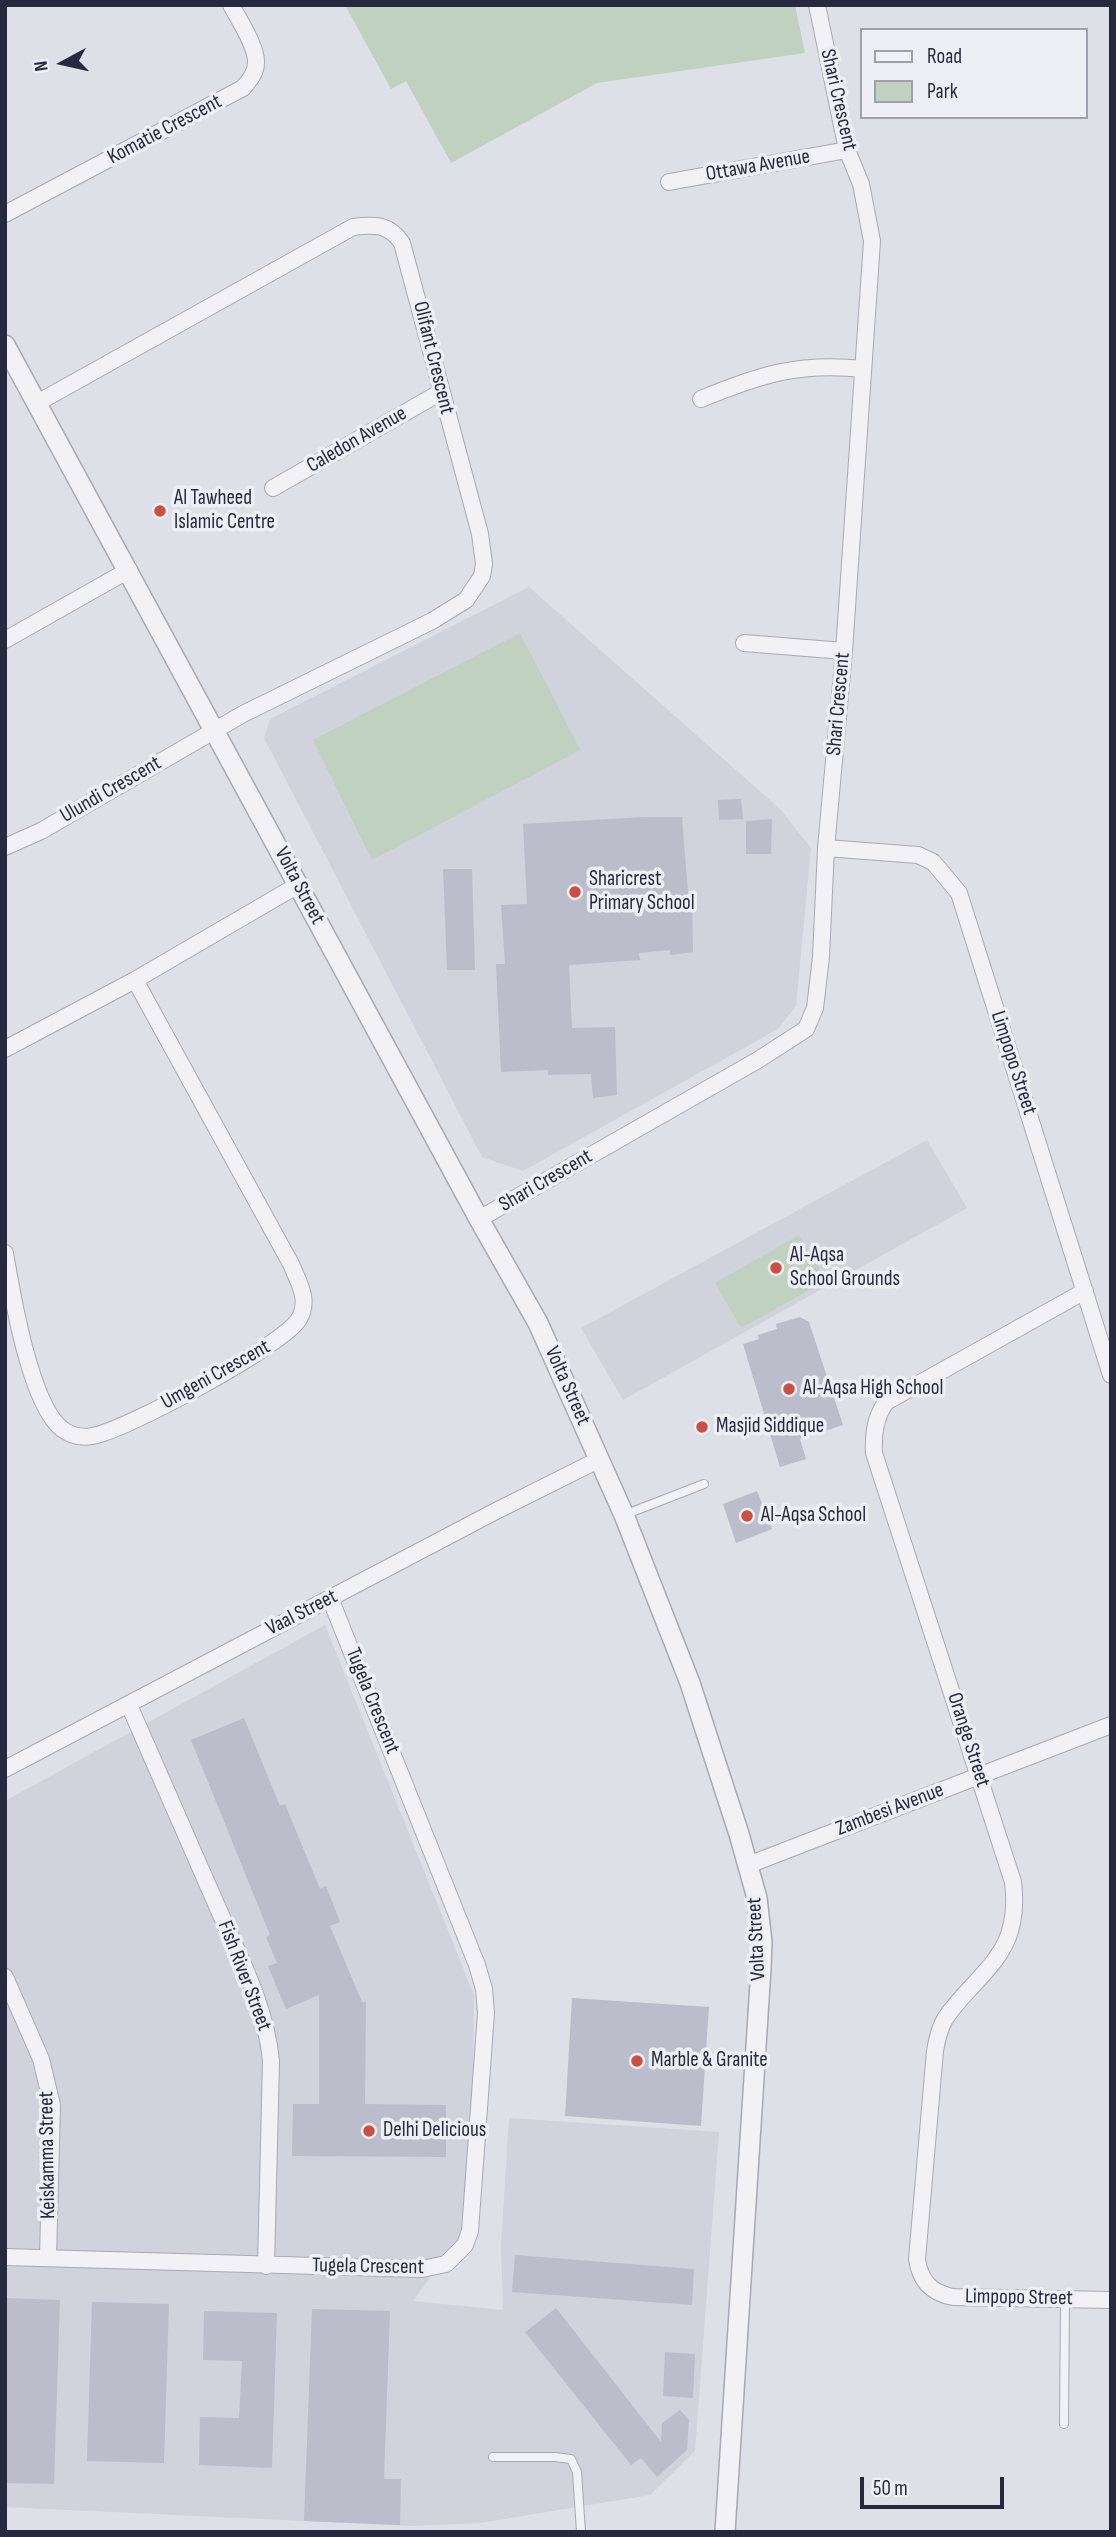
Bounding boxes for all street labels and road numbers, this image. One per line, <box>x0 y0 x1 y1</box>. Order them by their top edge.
street label: Shari Crescent <box>814 47 862 153</box>
street label: Komatie Crescent <box>104 89 226 171</box>
street label: Ottawa Avenue <box>704 144 812 188</box>
street label: Olifant Crescent <box>407 299 459 417</box>
street label: Caledon Avenue <box>302 401 412 479</box>
street label: Shari Crescent <box>822 651 856 757</box>
street label: Ulundi Crescent <box>56 751 166 829</box>
street label: Volta Street <box>268 843 330 929</box>
street label: Limpopo Street <box>984 1008 1042 1118</box>
street label: Shari Crescent <box>495 1144 597 1218</box>
street label: Umgeni Crescent <box>157 1335 275 1415</box>
street label: Volta Street <box>539 1343 595 1429</box>
street label: Vaal Street <box>262 1584 342 1642</box>
street label: Tugela Crescent <box>339 1644 405 1758</box>
street label: Orange Street <box>941 1690 995 1790</box>
street label: Zambesi Avenue <box>833 1778 947 1842</box>
street label: Volta Street <box>742 1897 772 1981</box>
street label: Fish River Street <box>211 1917 277 2035</box>
street label: Keiskamma Street <box>34 2091 62 2219</box>
street label: Tugela Crescent <box>312 2253 424 2281</box>
street label: Limpopo Street <box>965 2284 1073 2312</box>

